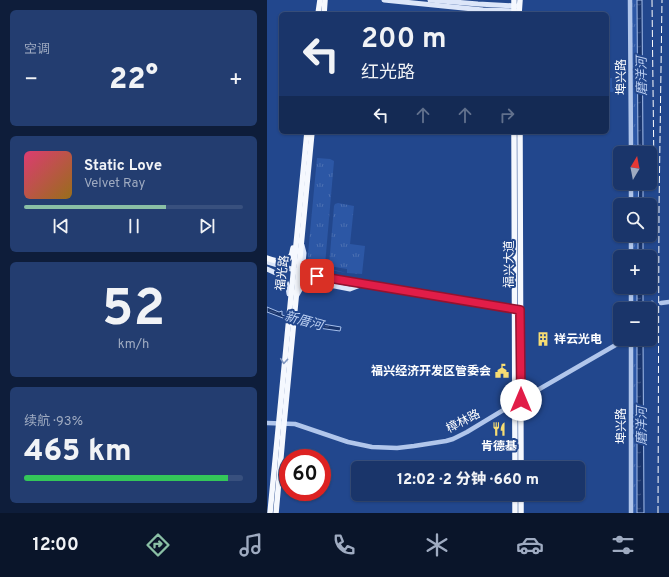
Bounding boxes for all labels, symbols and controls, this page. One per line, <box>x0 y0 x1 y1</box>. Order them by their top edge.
text: 200 m <box>361 22 447 58</box>
icon: left <box>295 28 347 80</box>
text: 空调 <box>24 42 50 58</box>
water label: 磨洋河 <box>635 53 651 96</box>
street label: 埠兴路 <box>614 59 630 95</box>
text: 22° <box>109 62 158 99</box>
text: 红光路 <box>361 62 415 85</box>
text: − <box>24 67 38 94</box>
text: + <box>229 67 243 94</box>
icon: left <box>370 104 392 126</box>
icon: ahead <box>412 104 434 126</box>
icon: ahead <box>454 104 476 126</box>
icon: right <box>496 104 518 126</box>
north arrow <box>613 146 657 190</box>
map controls <box>613 146 657 346</box>
text: Static Love <box>84 157 162 176</box>
text: Velvet Ray <box>84 176 145 192</box>
button: search <box>613 198 657 242</box>
icon: previous <box>50 215 72 237</box>
icon: pause <box>123 215 145 237</box>
icon: next <box>196 215 218 237</box>
street label: 福兴大道 <box>502 240 518 288</box>
button: + <box>613 250 657 294</box>
street label: 福光路 <box>273 254 293 292</box>
pin <box>300 259 334 293</box>
icon: arrive <box>306 265 328 287</box>
text: 52 <box>102 278 165 344</box>
button: − <box>613 302 657 346</box>
water label: 新厝河 <box>283 309 327 335</box>
building icon: 祥云光电 <box>535 331 551 347</box>
place label: 祥云光电 <box>554 332 602 348</box>
text: km/h <box>118 337 149 353</box>
one-way arrow <box>280 358 289 364</box>
public building icon: 福兴经济开发区管委会 <box>494 363 510 379</box>
place label: 福兴经济开发区管委会 <box>371 364 491 380</box>
position arrow <box>500 379 542 421</box>
water label: 磨洋河 <box>635 404 651 446</box>
street label: 樟林路 <box>444 407 483 437</box>
street label: 埠兴路 <box>614 408 630 444</box>
text: 续航 · 93% <box>24 414 83 430</box>
restaurant icon: 肯德基 <box>491 421 507 437</box>
text: 465 km <box>24 434 132 471</box>
place label: 肯德基 <box>481 439 517 455</box>
speed limit sign: 60 <box>279 449 331 501</box>
text: 12:02 · 2 分钟 · 660 m <box>397 471 539 490</box>
icon: directions <box>144 531 172 559</box>
icon: music <box>237 531 265 559</box>
icon: phone <box>330 531 358 559</box>
icon: climate <box>423 531 451 559</box>
icon: car <box>516 531 544 559</box>
icon: filters <box>609 531 637 559</box>
text: 12:00 <box>32 534 79 557</box>

